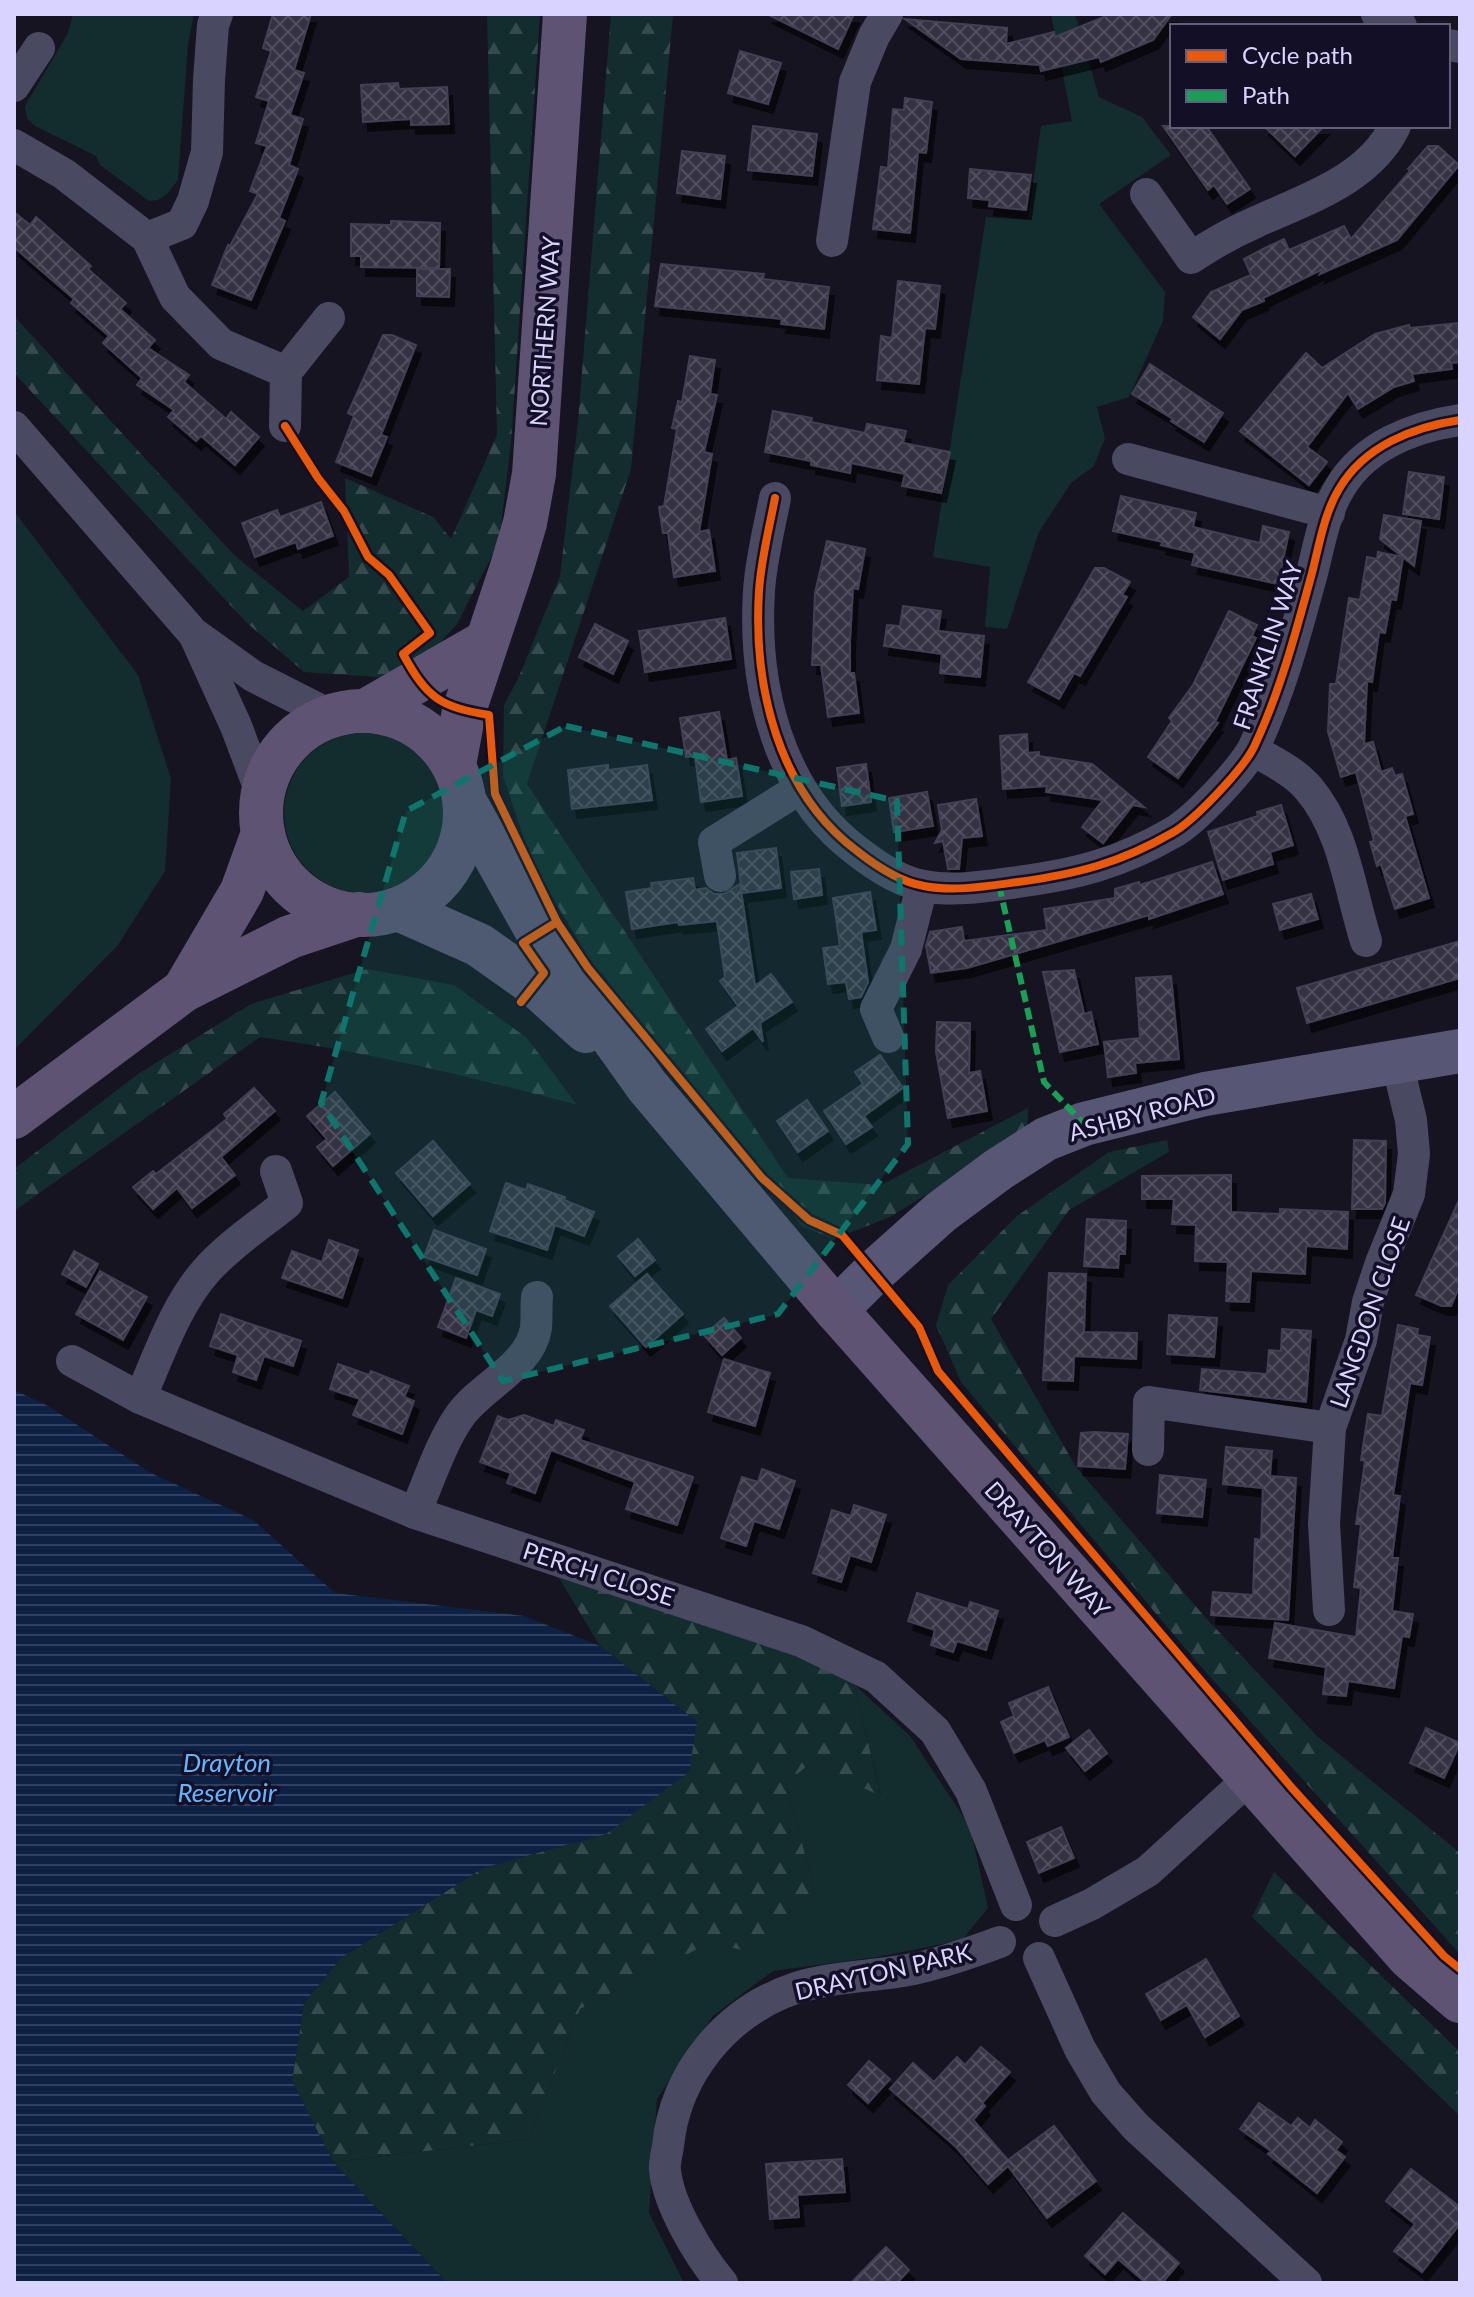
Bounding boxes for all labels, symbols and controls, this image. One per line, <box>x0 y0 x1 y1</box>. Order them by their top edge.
legend <box>1170 24 1450 128</box>
text: Cycle path <box>1242 40 1353 69</box>
text: Path <box>1242 80 1290 109</box>
street label: NORTHERN WAY <box>523 235 565 427</box>
street label: FRANKLIN WAY <box>1226 557 1308 733</box>
street label: ASHBY ROAD <box>1065 1079 1219 1147</box>
street label: LANGDON CLOSE <box>1323 1213 1415 1411</box>
street label: DRAYTON WAY <box>979 1475 1117 1623</box>
street label: PERCH CLOSE <box>520 1535 678 1611</box>
water label: Drayton Reservoir <box>177 1746 278 1808</box>
street label: DRAYTON PARK <box>792 1937 974 2005</box>

